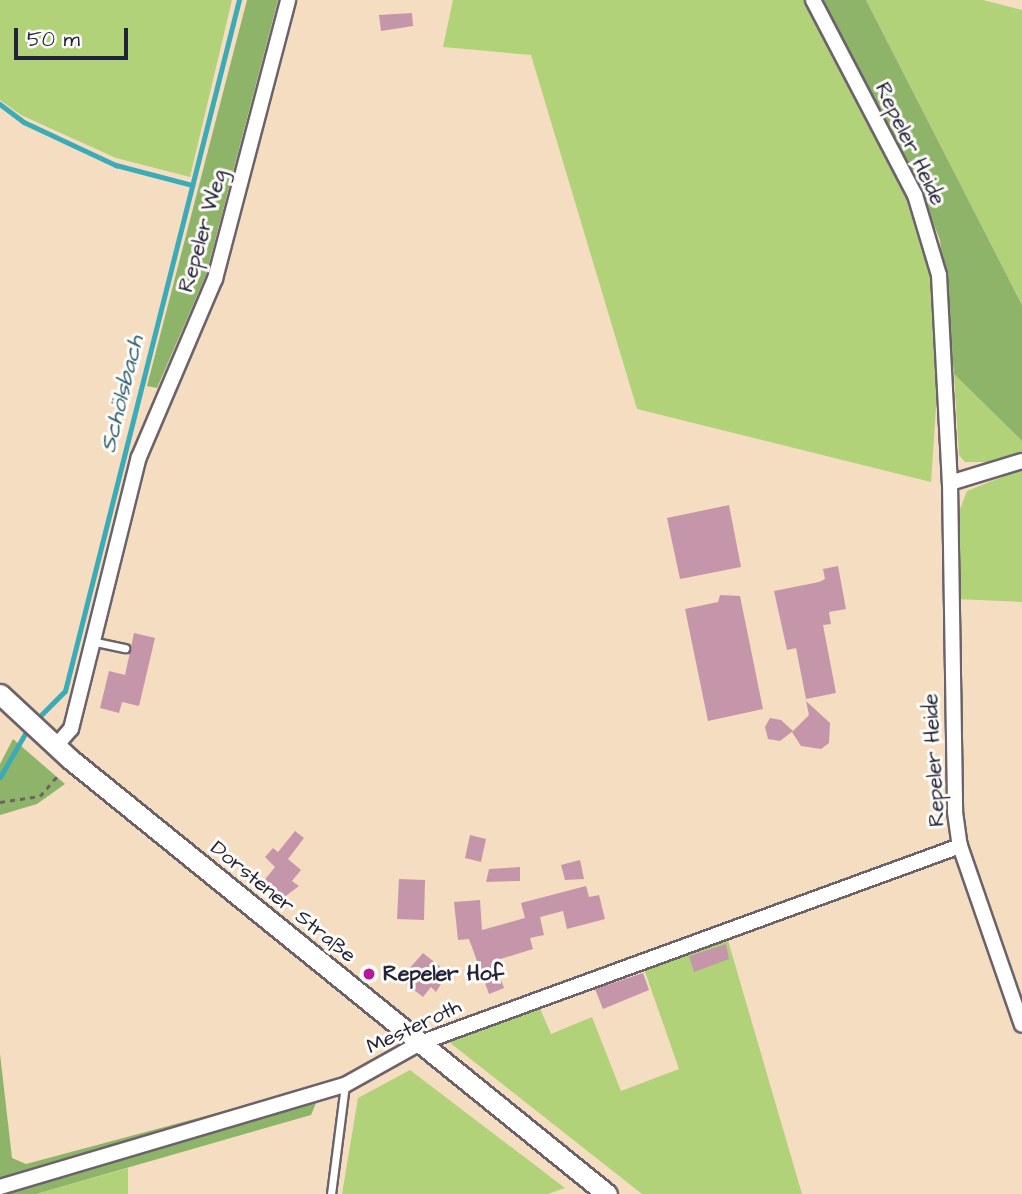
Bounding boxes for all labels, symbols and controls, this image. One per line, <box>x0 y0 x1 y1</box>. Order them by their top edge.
scale bar <box>18 14 131 58</box>
text: 50 m <box>27 25 80 54</box>
street label: Repeler Heide <box>869 79 951 209</box>
street label: Repeler Weg <box>174 167 232 295</box>
water label: Schölsbach <box>94 333 150 455</box>
street label: Repeler Heide <box>918 693 950 827</box>
street label: Dorstener Straße <box>205 836 361 968</box>
place label: Repeler Hof <box>383 961 504 987</box>
marker: Repeler Hof <box>361 966 377 982</box>
street label: Mesteroth <box>363 994 465 1060</box>

